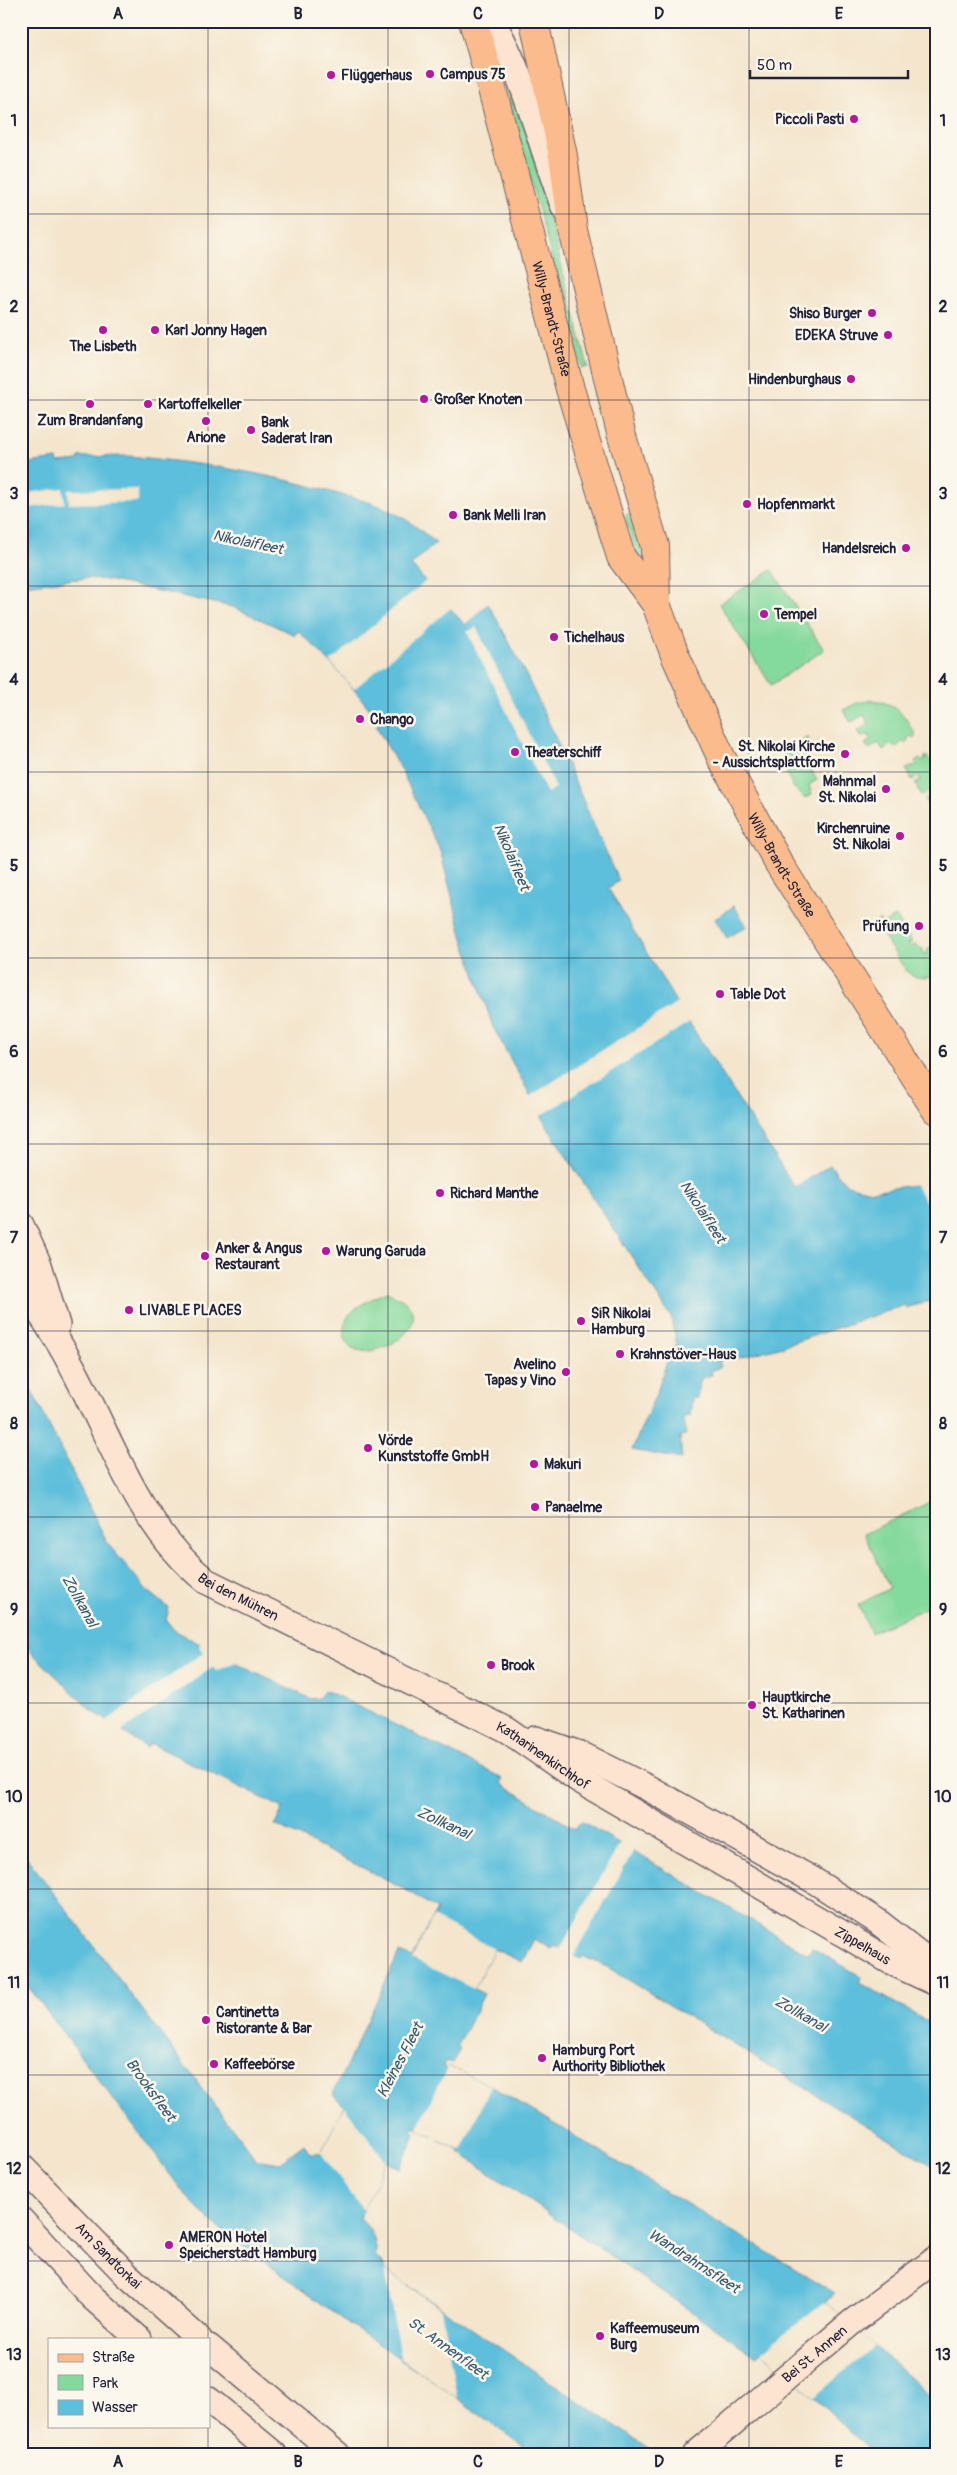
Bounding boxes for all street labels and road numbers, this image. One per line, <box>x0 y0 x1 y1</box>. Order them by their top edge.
street label: Willy-Brandt-Straße <box>528 259 574 378</box>
street label: Willy-Brandt-Straße <box>744 810 819 921</box>
street label: Bei den Mühren <box>194 1570 281 1625</box>
street label: Katharinenkirchhof <box>493 1718 593 1794</box>
street label: Zippelhaus <box>832 1923 894 1969</box>
street label: Am Sandtorkai <box>72 2219 145 2293</box>
street label: Bei St. Annen <box>779 2322 851 2387</box>

